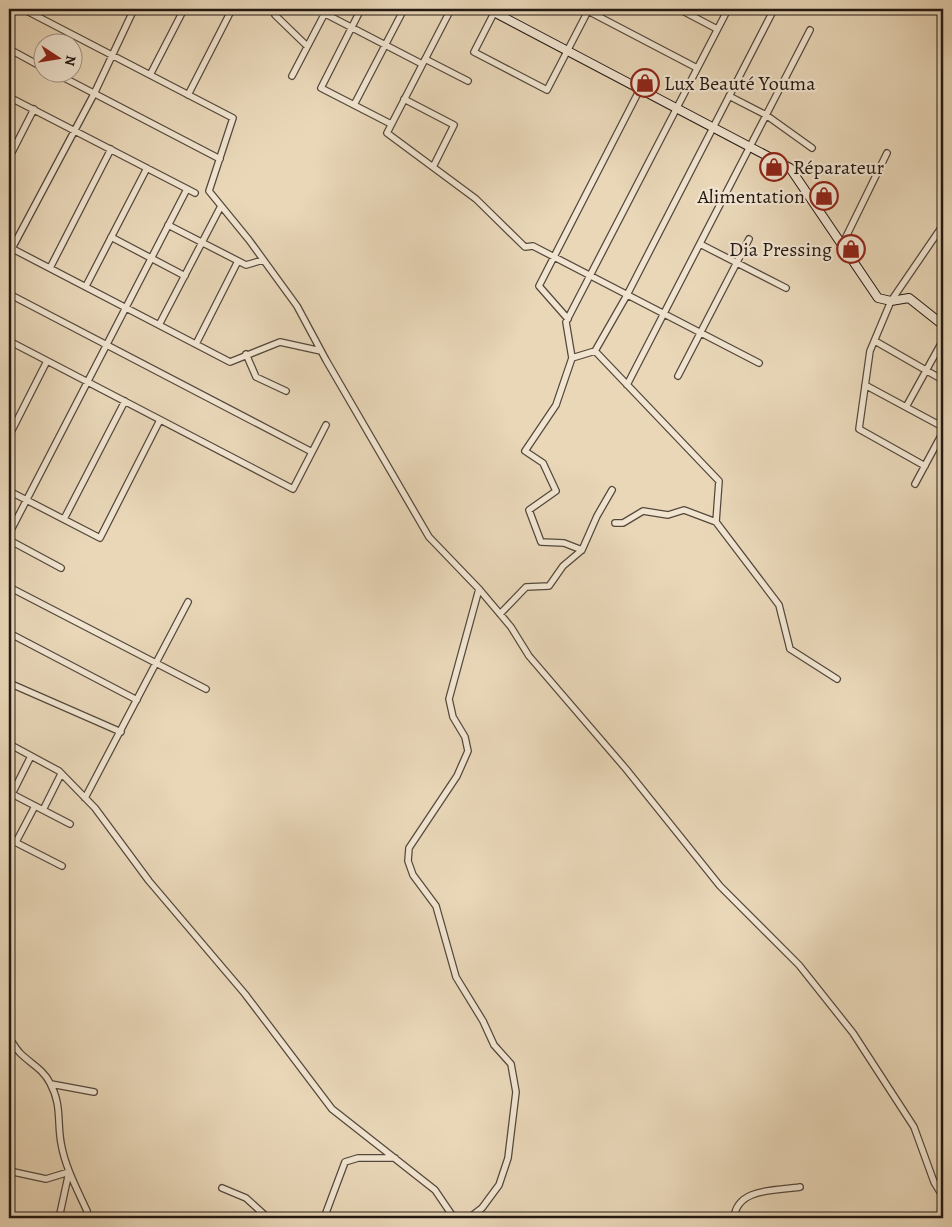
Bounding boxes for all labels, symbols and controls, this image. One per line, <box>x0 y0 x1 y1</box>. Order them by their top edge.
north arrow <box>32 32 82 82</box>
text: N <box>60 54 81 68</box>
shop icon: Lux Beauté Youma <box>630 68 660 98</box>
place label: Lux Beauté Youma <box>664 70 816 97</box>
shop icon: Réparateur <box>759 152 789 182</box>
place label: Réparateur <box>793 154 885 181</box>
shop icon: Alimentation <box>809 181 839 211</box>
place label: Alimentation <box>697 183 805 210</box>
shop icon: Dia Pressing <box>836 234 866 264</box>
place label: Dia Pressing <box>729 236 832 263</box>

